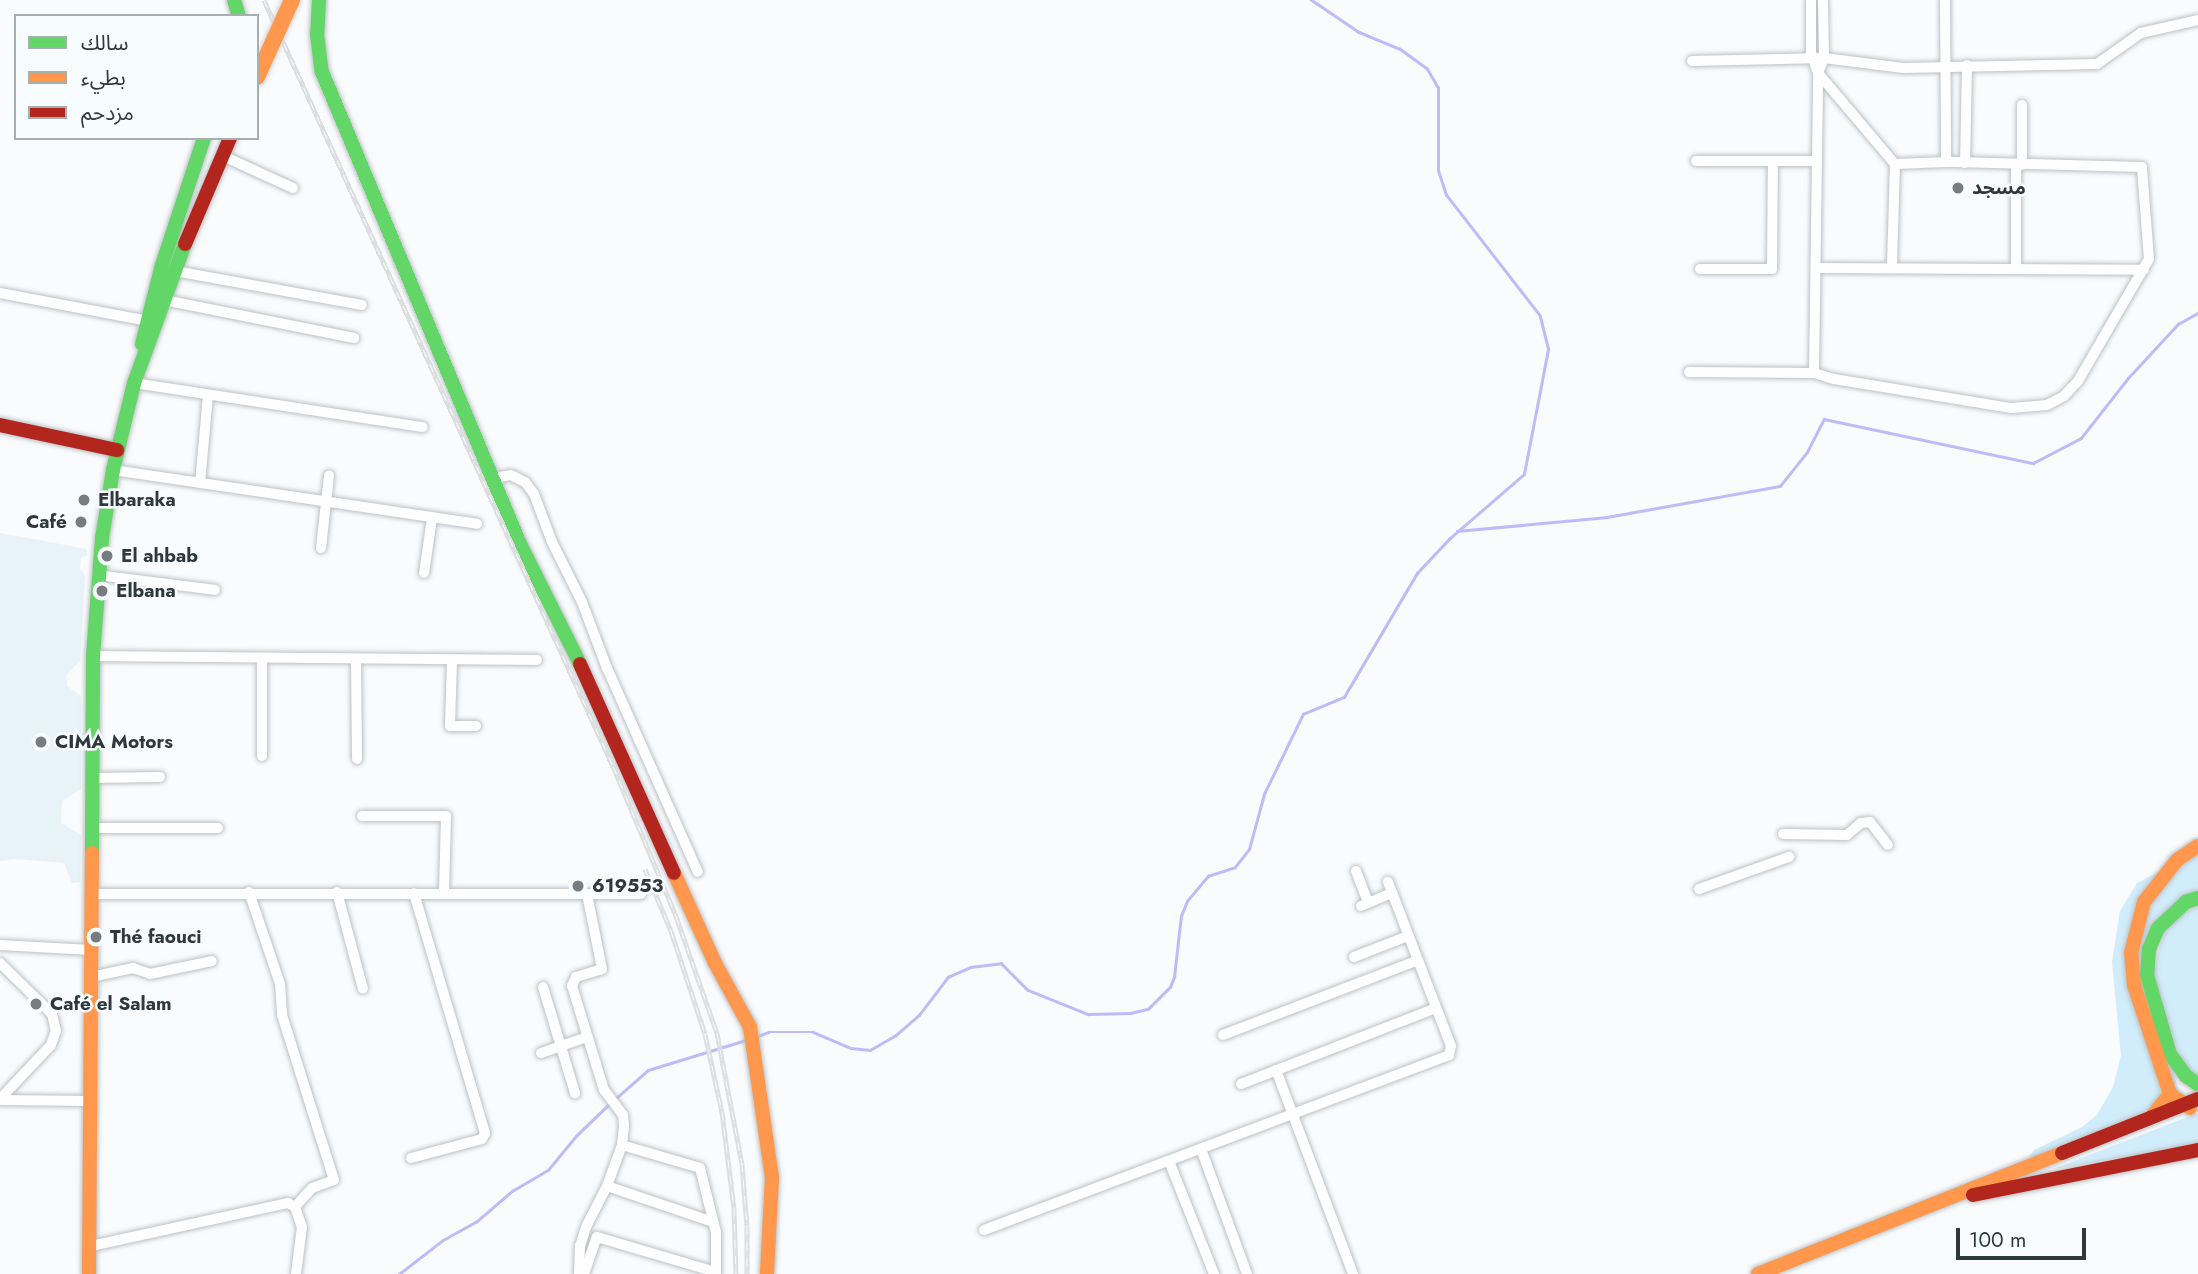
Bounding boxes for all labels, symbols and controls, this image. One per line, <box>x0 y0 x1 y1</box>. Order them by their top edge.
legend <box>14 14 259 140</box>
text: سالك <box>81 28 128 58</box>
text: بطيء <box>81 63 126 93</box>
text: مزدحم <box>81 98 134 128</box>
place label: مسجد <box>1972 177 2026 199</box>
marker: مسجد <box>1950 180 1966 196</box>
place label: Elbaraka <box>98 489 176 511</box>
marker: Elbaraka <box>76 492 92 508</box>
place label: Café <box>26 511 67 533</box>
marker: Café <box>73 514 89 530</box>
place label: El ahbab <box>121 545 198 567</box>
marker: El ahbab <box>99 548 115 564</box>
place label: Elbana <box>116 580 176 602</box>
marker: Elbana <box>94 583 110 599</box>
place label: CIMA Motors <box>55 731 173 753</box>
marker: CIMA Motors <box>33 734 49 750</box>
place label: 619553 <box>592 875 663 897</box>
marker: 619553 <box>570 878 586 894</box>
place label: Thé faouci <box>110 926 202 948</box>
marker: Thé faouci <box>88 929 104 945</box>
place label: Café el Salam <box>50 993 171 1015</box>
marker: Café el Salam <box>28 996 44 1012</box>
scale bar <box>1960 1214 2090 1258</box>
text: 100 m <box>1969 1225 2026 1255</box>

